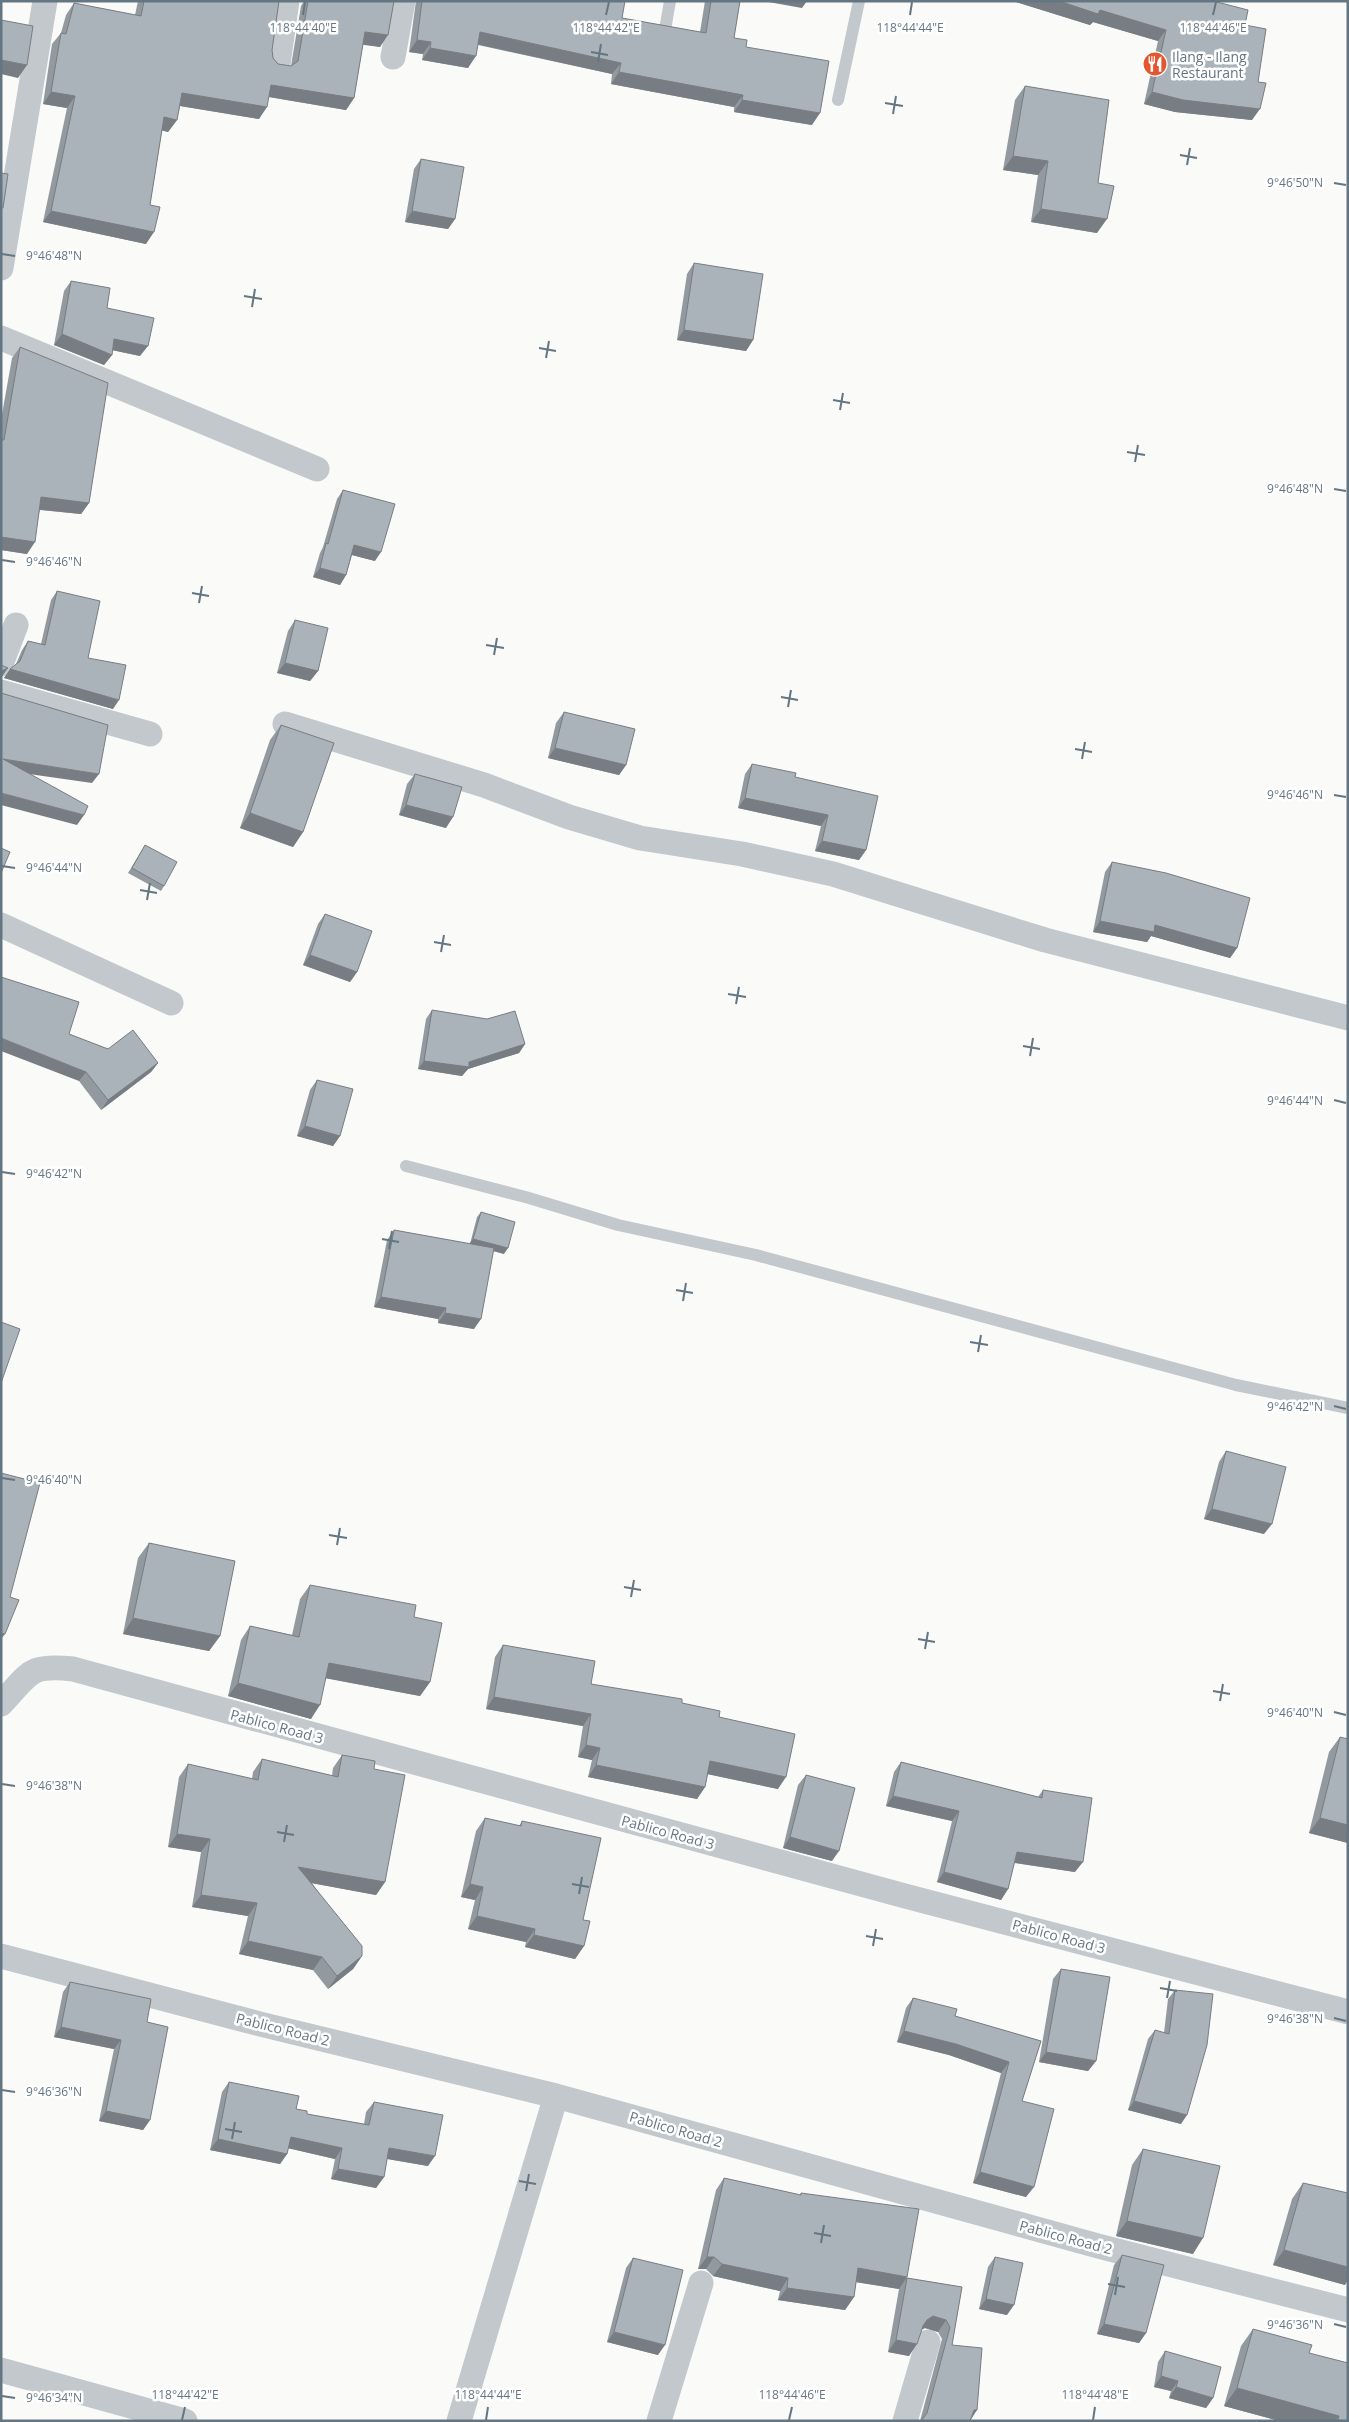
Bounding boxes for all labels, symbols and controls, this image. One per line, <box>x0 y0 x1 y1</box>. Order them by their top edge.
text: 118°44'40"E <box>269 19 337 36</box>
text: 118°44'42"E <box>572 19 640 36</box>
text: 118°44'44"E <box>876 19 944 36</box>
text: 118°44'46"E <box>1179 19 1247 36</box>
place label: Ilang - Ilang Restaurant <box>1172 47 1247 82</box>
restaurant icon: Ilang - Ilang Restaurant <box>1142 51 1168 77</box>
text: 9°46'50"N <box>1267 174 1323 191</box>
text: 9°46'48"N <box>26 247 82 264</box>
text: 9°46'48"N <box>1267 480 1323 497</box>
text: 9°46'46"N <box>26 553 82 570</box>
text: 9°46'46"N <box>1267 786 1323 803</box>
text: 9°46'44"N <box>26 859 82 876</box>
text: 9°46'44"N <box>1267 1092 1323 1109</box>
text: 9°46'42"N <box>26 1165 82 1182</box>
text: 9°46'42"N <box>1267 1398 1323 1415</box>
text: 9°46'40"N <box>26 1471 82 1488</box>
street label: Pablico Road 3 <box>228 1704 326 1748</box>
text: 9°46'40"N <box>1267 1704 1323 1721</box>
text: 9°46'38"N <box>26 1777 82 1794</box>
street label: Pablico Road 3 <box>619 1810 717 1854</box>
street label: Pablico Road 3 <box>1010 1914 1108 1958</box>
street label: Pablico Road 2 <box>234 2008 332 2050</box>
text: 9°46'38"N <box>1267 2010 1323 2027</box>
text: 9°46'36"N <box>26 2083 82 2100</box>
street label: Pablico Road 2 <box>627 2107 725 2151</box>
street label: Pablico Road 2 <box>1017 2215 1115 2259</box>
text: 9°46'36"N <box>1267 2316 1323 2333</box>
text: 118°44'42"E <box>151 2386 219 2403</box>
text: 118°44'44"E <box>454 2386 522 2403</box>
text: 118°44'46"E <box>758 2386 826 2403</box>
text: 118°44'48"E <box>1061 2386 1129 2403</box>
text: 9°46'34"N <box>26 2389 82 2406</box>

